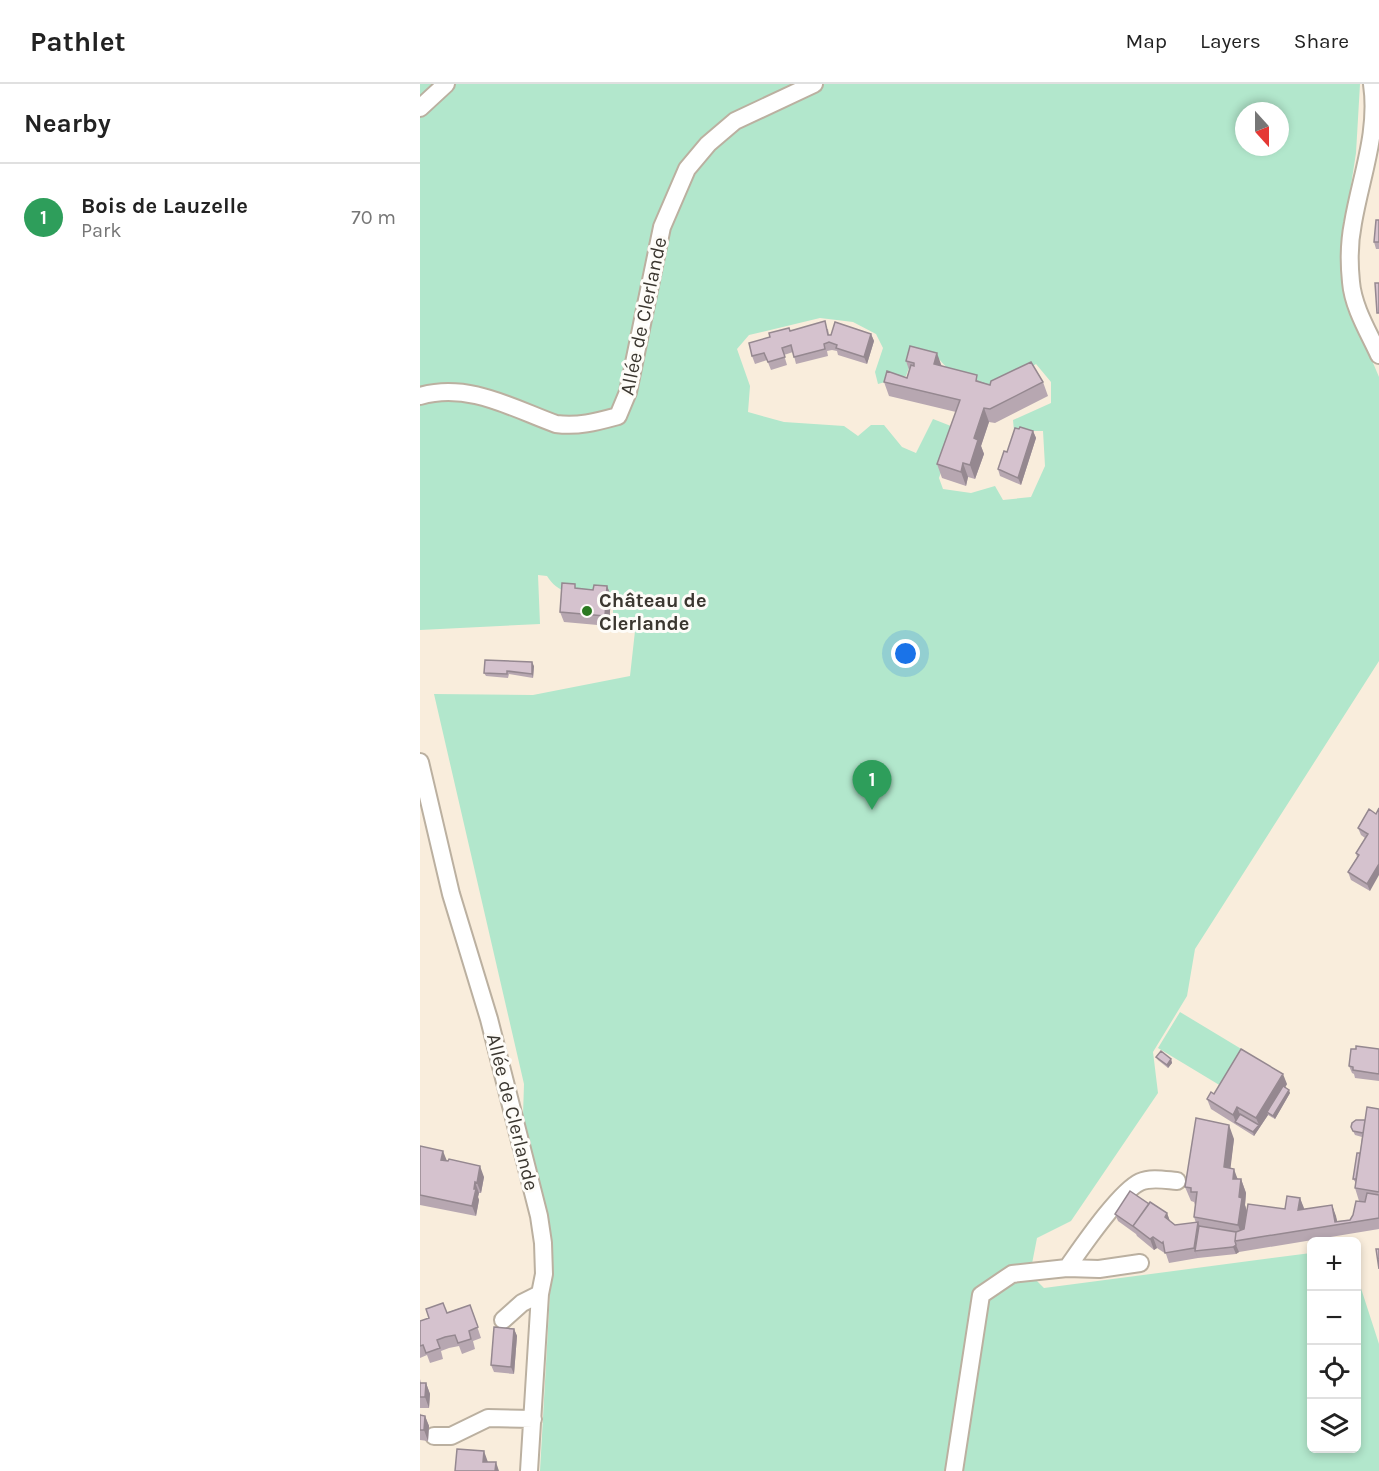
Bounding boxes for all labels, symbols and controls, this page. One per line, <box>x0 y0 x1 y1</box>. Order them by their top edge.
text: Pathlet <box>30 25 126 58</box>
text: Map <box>1125 29 1167 53</box>
text: Layers <box>1200 29 1261 53</box>
text: Share <box>1294 29 1349 53</box>
north arrow <box>1235 102 1289 156</box>
text: Nearby <box>24 108 111 139</box>
text: Bois de Lauzelle <box>81 193 248 219</box>
text: 1 <box>40 206 47 229</box>
text: 70 m <box>351 206 396 229</box>
text: Park <box>81 219 122 242</box>
street label: Allée de Clerlande <box>616 235 671 397</box>
place label: Château de Clerlande <box>599 589 707 635</box>
marker: Château de Clerlande <box>580 604 594 618</box>
your location <box>891 639 920 668</box>
pin: 1 <box>852 760 892 810</box>
street label: Allée de Clerlande <box>482 1031 543 1193</box>
map controls <box>1307 1237 1361 1453</box>
button: + <box>1307 1237 1361 1291</box>
button: − <box>1307 1291 1361 1345</box>
button: locate <box>1307 1345 1361 1399</box>
button: layers <box>1307 1399 1361 1453</box>

